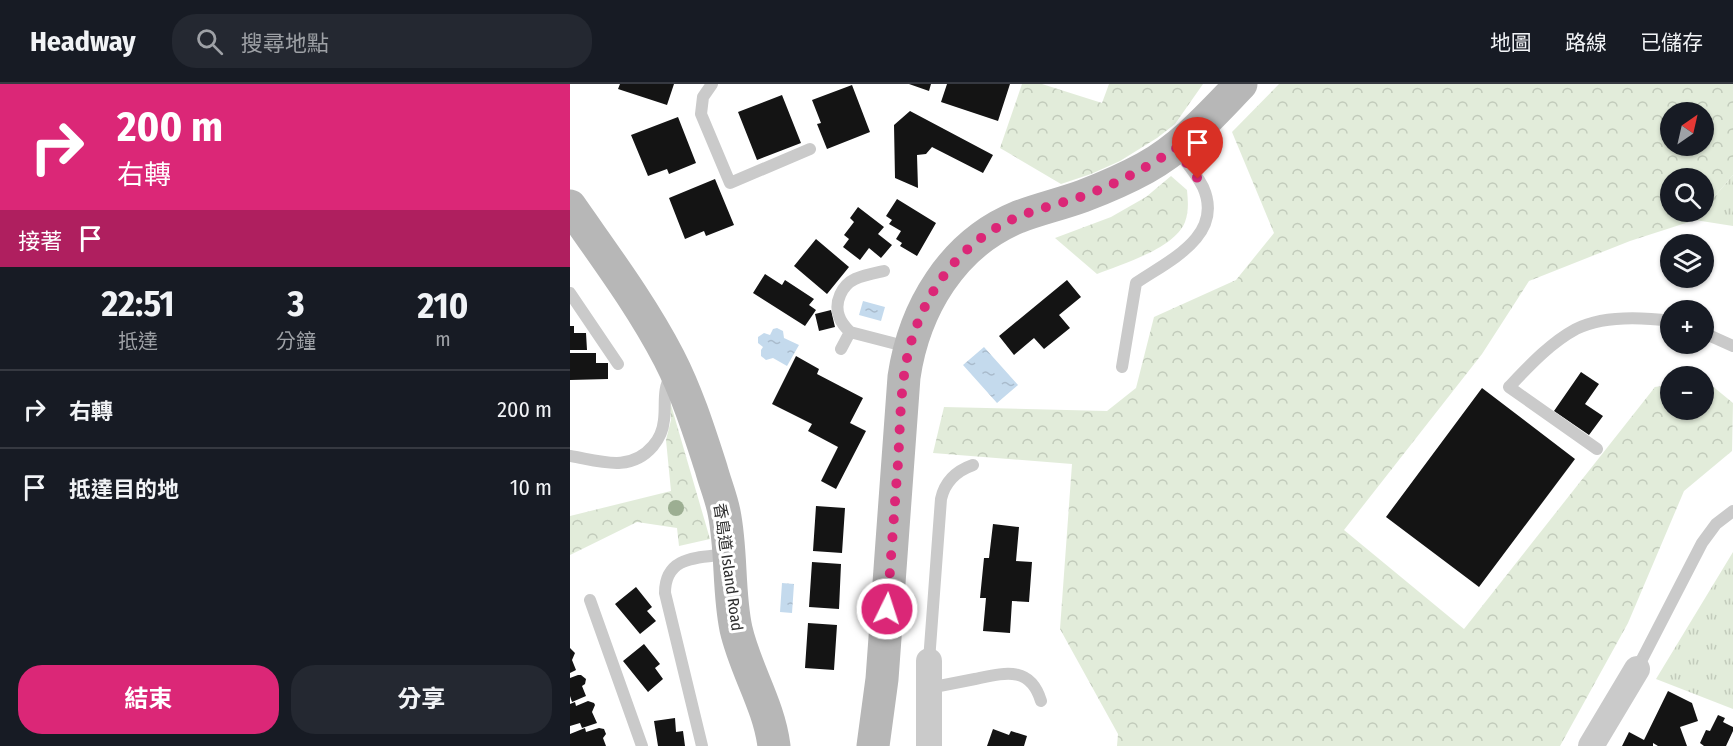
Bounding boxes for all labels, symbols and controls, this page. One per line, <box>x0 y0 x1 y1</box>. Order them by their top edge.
search box <box>172 14 592 68</box>
text: Headway <box>30 25 136 58</box>
icon: search <box>193 25 226 58</box>
text: 搜尋地點 <box>241 30 329 57</box>
text: 地圖 <box>1490 30 1532 56</box>
text: 路線 <box>1565 30 1607 56</box>
text: 已儲存 <box>1640 30 1703 56</box>
text: 200 m <box>117 102 223 152</box>
north arrow <box>1660 102 1714 156</box>
map controls <box>1660 102 1714 420</box>
icon: right <box>18 108 96 186</box>
pin <box>1172 117 1223 179</box>
icon: arrive <box>1181 126 1214 159</box>
text: 右轉 <box>117 159 171 191</box>
button: search <box>1660 168 1714 222</box>
icon: arrive <box>74 222 107 255</box>
text: 接著 <box>18 228 62 255</box>
button: layers <box>1660 234 1714 288</box>
text: 22:51 <box>102 282 174 326</box>
text: 3 <box>287 282 304 326</box>
text: 210 <box>417 284 468 328</box>
button: + <box>1660 300 1714 354</box>
text: m <box>435 327 451 351</box>
text: 抵達 <box>118 329 158 353</box>
text: 分鐘 <box>276 329 316 353</box>
button: − <box>1660 366 1714 420</box>
icon: right <box>18 393 51 426</box>
text: 200 m <box>497 396 552 423</box>
text: 右轉 <box>69 398 113 425</box>
icon: arrive <box>18 471 51 504</box>
text: 10 m <box>510 474 552 501</box>
text: 抵達目的地 <box>69 476 179 503</box>
street label: 香島道 Island Road <box>710 502 747 632</box>
position arrow <box>855 577 919 641</box>
button: 結束 <box>18 665 279 734</box>
button: 分享 <box>291 665 552 734</box>

